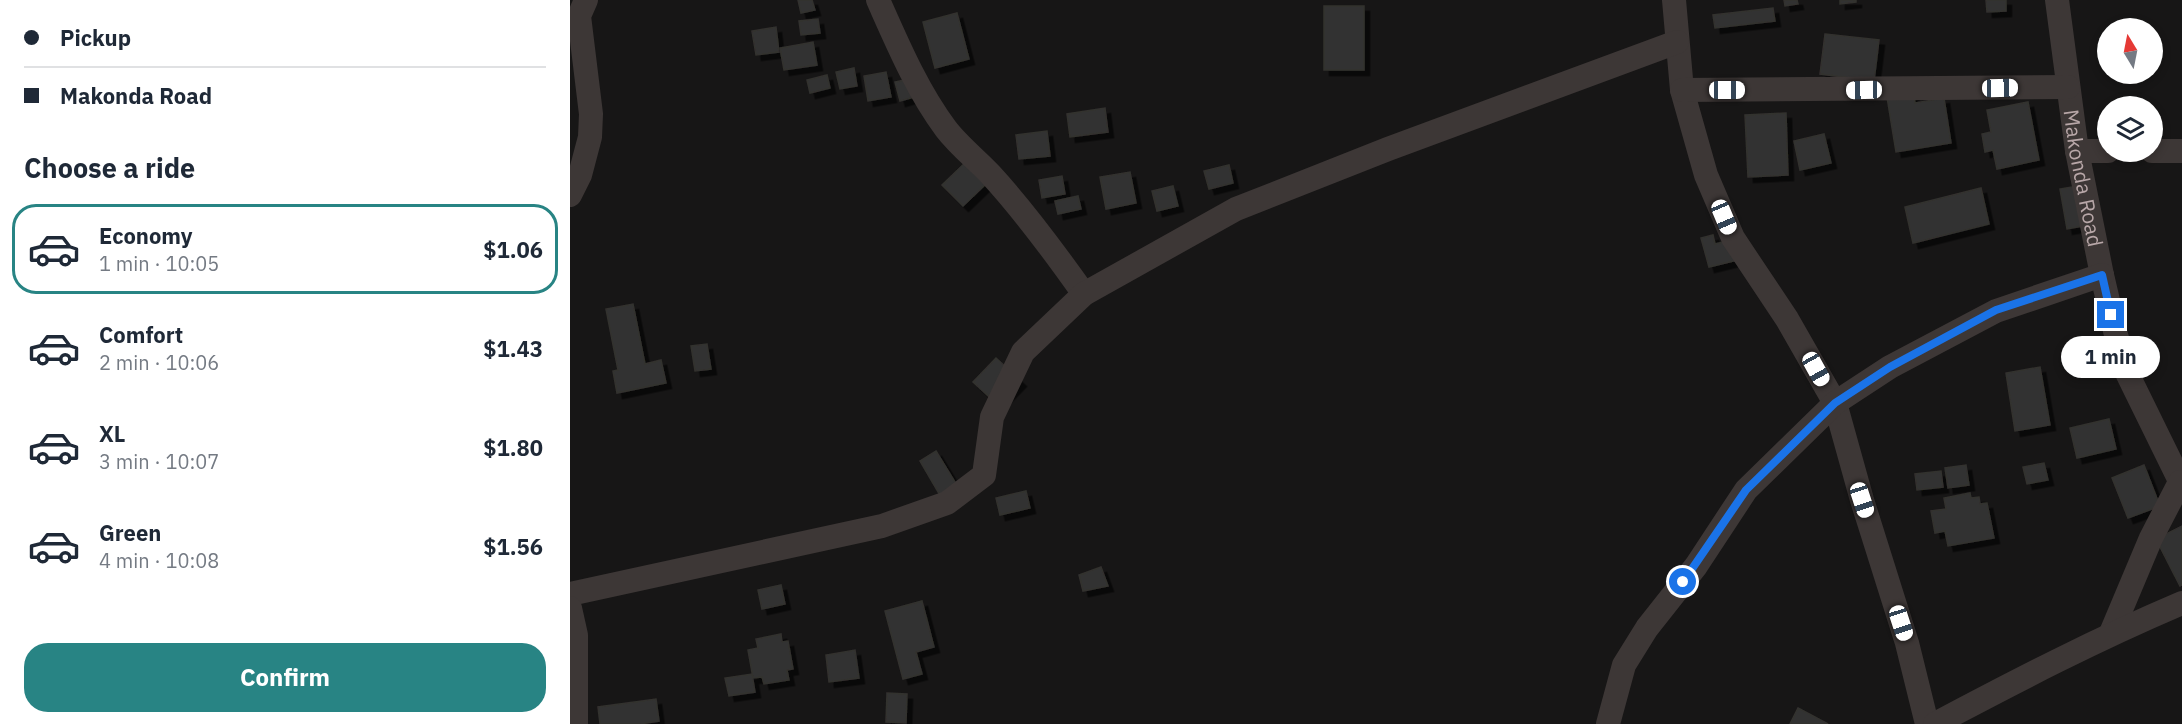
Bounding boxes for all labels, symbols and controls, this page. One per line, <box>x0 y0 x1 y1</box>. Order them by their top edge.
north arrow <box>2097 18 2163 84</box>
map controls <box>2097 18 2163 162</box>
text: Pickup <box>60 23 131 52</box>
car <box>1982 79 2018 97</box>
text: Makonda Road <box>60 81 212 110</box>
car <box>1709 81 1745 99</box>
car <box>1846 81 1882 99</box>
button: layers <box>2097 96 2163 162</box>
street label: Makonda Road <box>2058 108 2110 249</box>
text: Choose a ride <box>24 150 195 185</box>
car <box>1709 197 1739 237</box>
text: Economy <box>99 221 193 250</box>
icon: car <box>27 222 81 276</box>
text: $1.06 <box>483 235 543 264</box>
text: 1 min · 10:05 <box>99 250 219 277</box>
route end <box>2097 301 2124 328</box>
text: Comfort <box>99 320 183 349</box>
icon: car <box>27 321 81 375</box>
text: $1.43 <box>483 334 543 363</box>
callout: 1 min <box>2062 336 2160 378</box>
text: 1 min <box>2084 343 2137 370</box>
text: 2 min · 10:06 <box>99 349 219 376</box>
car <box>1799 349 1833 389</box>
text: XL <box>99 419 125 448</box>
icon: car <box>27 420 81 474</box>
text: $1.80 <box>483 433 543 462</box>
text: 3 min · 10:07 <box>99 448 219 475</box>
car <box>1848 480 1876 520</box>
text: Green <box>99 518 161 547</box>
icon: car <box>27 519 81 573</box>
text: $1.56 <box>483 532 543 561</box>
text: 4 min · 10:08 <box>99 547 219 574</box>
route start <box>1669 568 1696 595</box>
car <box>1887 603 1915 643</box>
button: Confirm <box>24 643 546 712</box>

